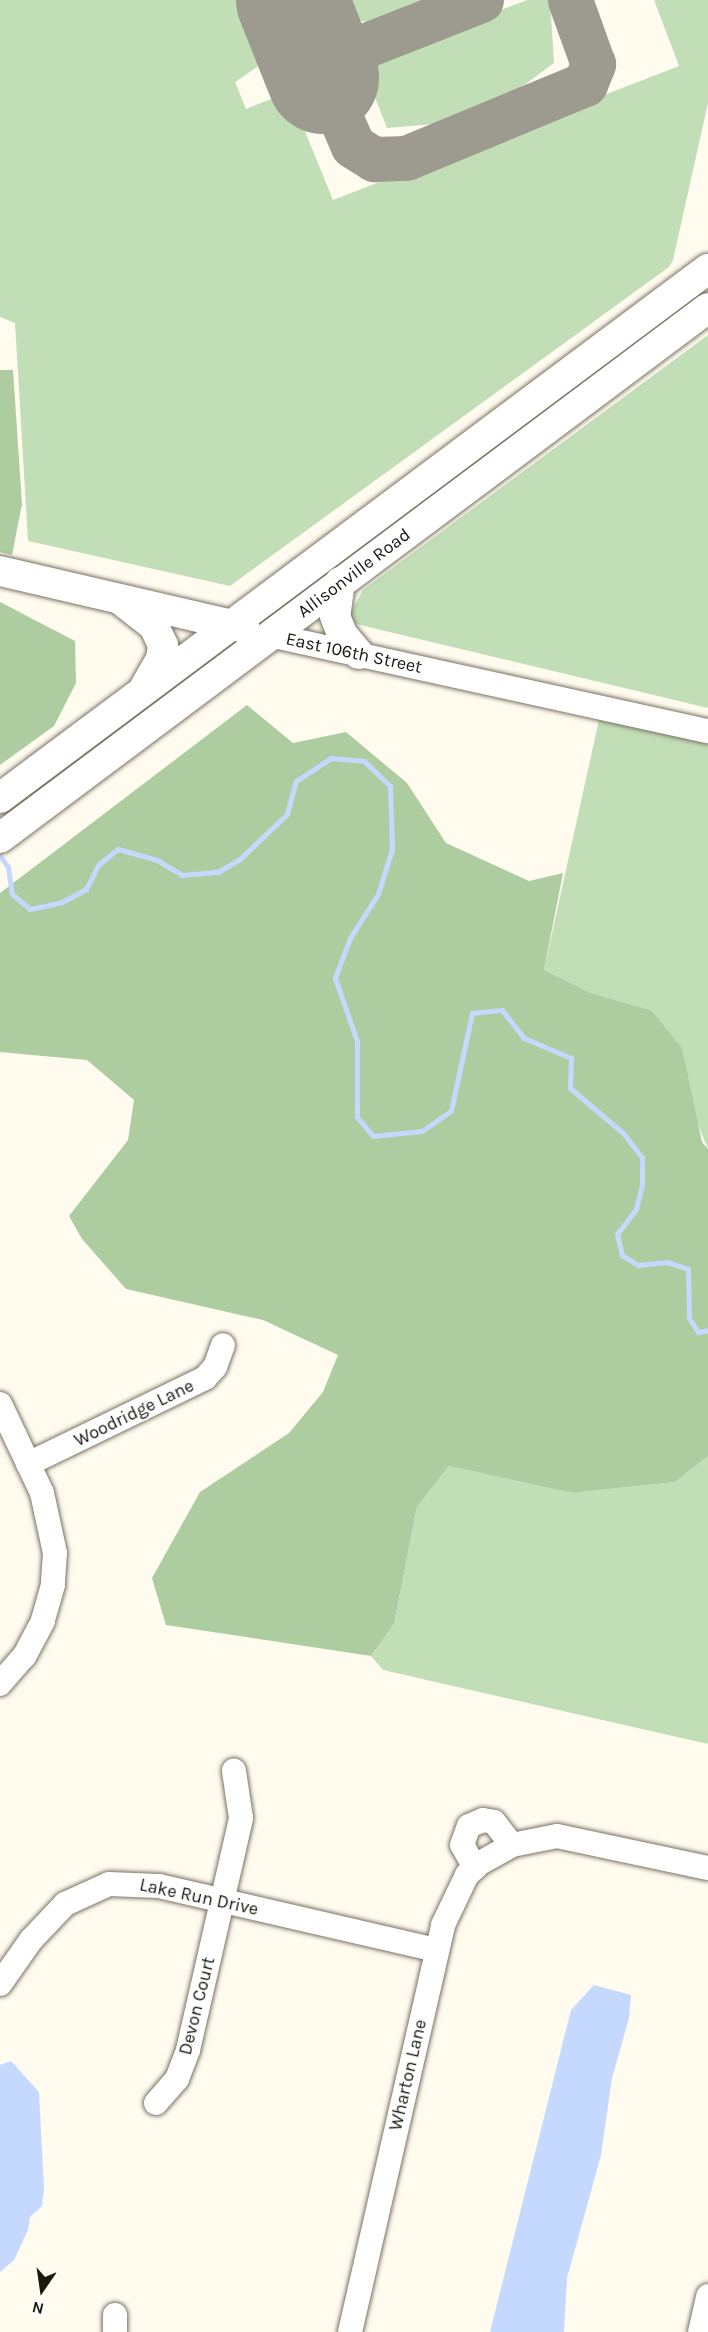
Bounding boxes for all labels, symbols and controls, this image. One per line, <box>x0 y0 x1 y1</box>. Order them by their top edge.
street label: Allisonville Road <box>293 524 415 622</box>
street label: East 106th Street <box>284 628 424 678</box>
street label: Woodridge Lane <box>71 1375 197 1451</box>
street label: Lake Run Drive <box>138 1874 260 1920</box>
street label: Devon Court <box>174 1955 220 2057</box>
street label: Wharton Lane <box>385 2017 431 2133</box>
north arrow <box>12 2260 72 2320</box>
text: N <box>30 2297 46 2319</box>

